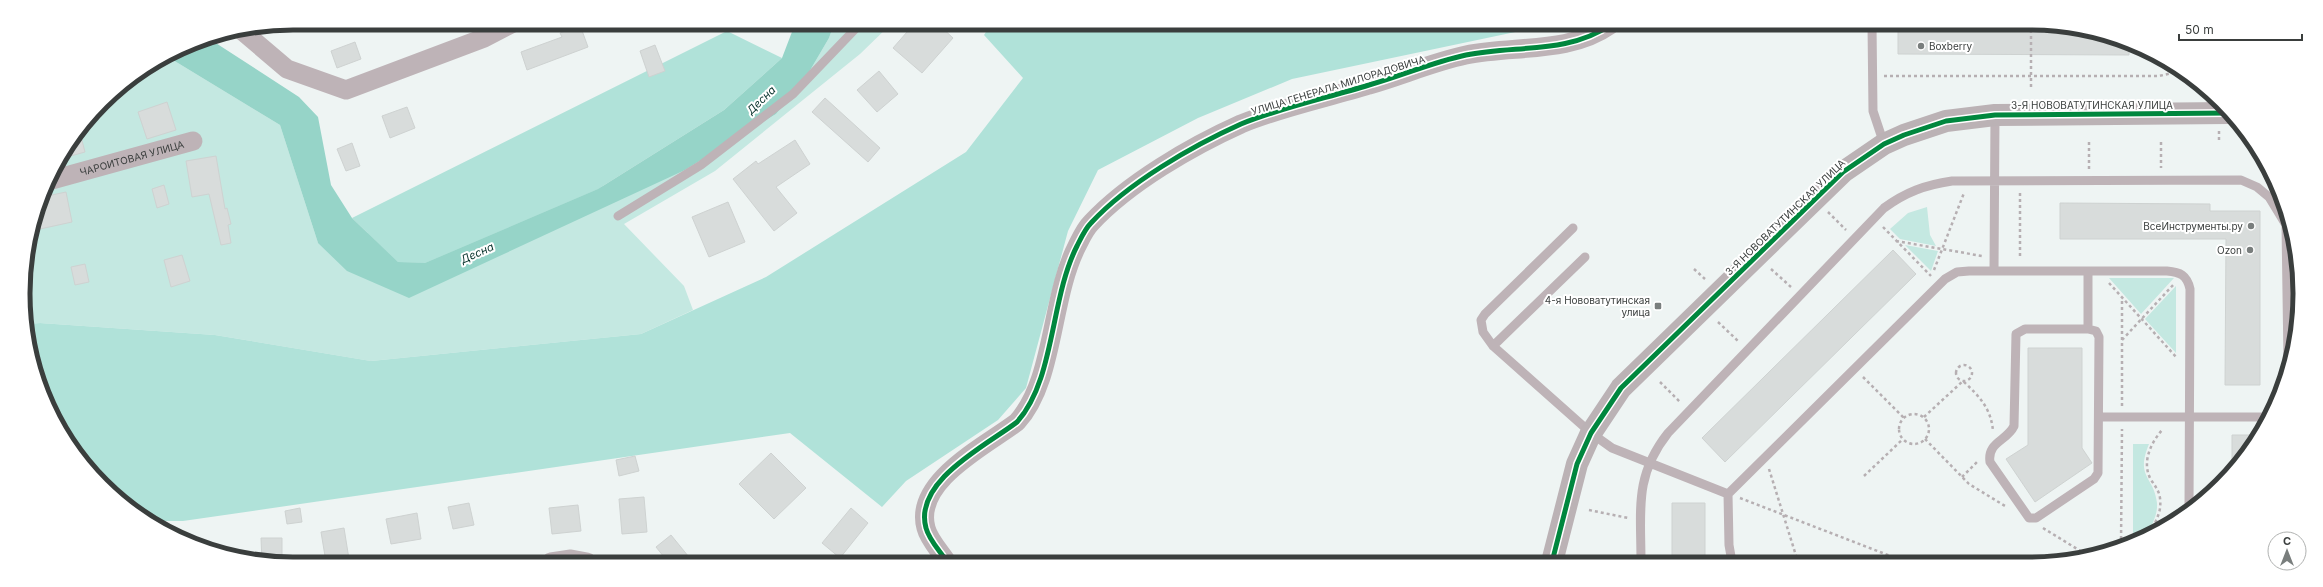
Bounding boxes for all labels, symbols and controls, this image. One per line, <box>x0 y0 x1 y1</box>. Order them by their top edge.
scale bar <box>2179 16 2302 42</box>
text: 50 m <box>2185 22 2214 37</box>
place label: Boxberry <box>1929 40 1973 52</box>
marker: Boxberry <box>1916 41 1926 51</box>
street label: УЛИЦА ГЕНЕРАЛА МИЛОРАДОВИЧА <box>1250 53 1427 117</box>
water label: Десна <box>743 83 779 118</box>
street label: 3-Я НОВОВАТУТИНСКАЯ УЛИЦА <box>2011 99 2173 111</box>
street label: ЧАРОИТОВАЯ УЛИЦА <box>78 138 185 178</box>
street label: 3-Я НОВОВАТУТИНСКАЯ УЛИЦА <box>1723 156 1847 278</box>
place label: ВсеИнструменты.ру <box>2143 220 2243 232</box>
marker: ВсеИнструменты.ру <box>2246 221 2256 231</box>
water label: Десна <box>457 239 496 267</box>
place label: Ozon <box>2217 244 2242 256</box>
marker: Ozon <box>2245 245 2255 255</box>
place label: 4-я Нововатутинская улица <box>1545 294 1650 318</box>
marker: 4-я Нововатутинская улица <box>1653 301 1663 311</box>
north arrow <box>2267 531 2307 571</box>
text: С <box>2283 534 2291 548</box>

